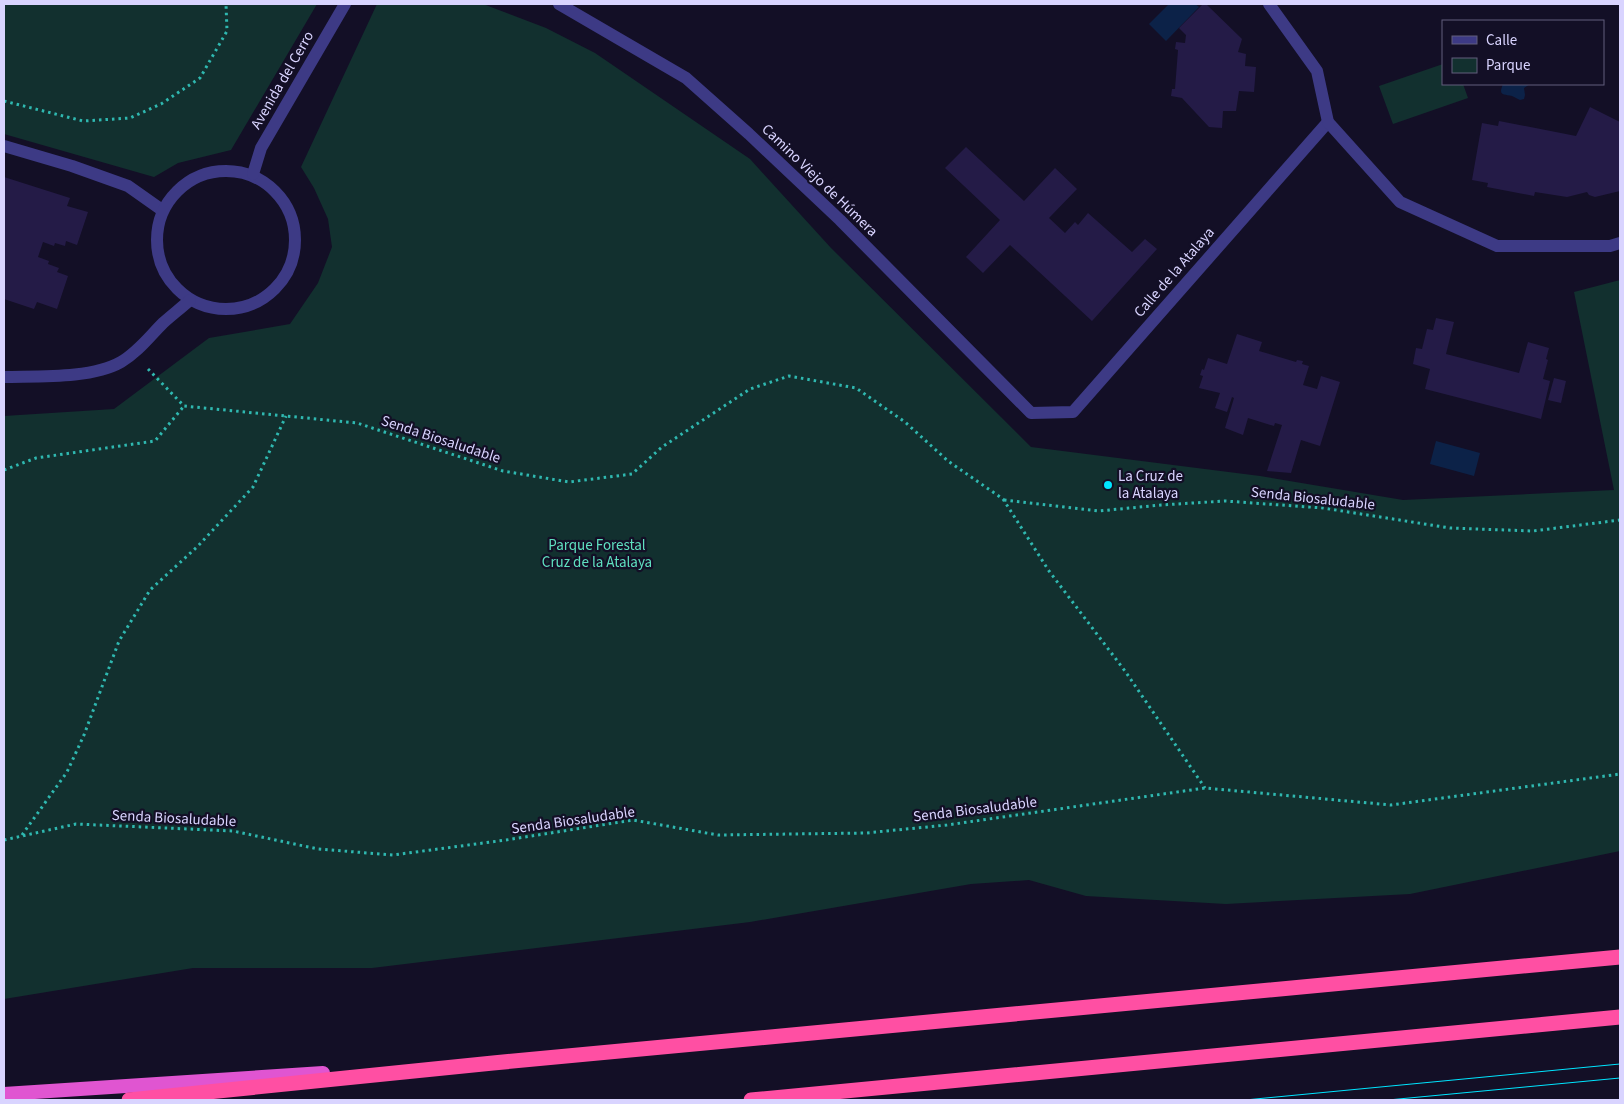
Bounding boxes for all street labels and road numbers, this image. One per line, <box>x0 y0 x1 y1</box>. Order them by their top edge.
street label: Avenida del Cerro <box>246 27 319 133</box>
street label: Camino Viejo de Húmera <box>757 119 882 241</box>
street label: Calle de la Atalaya <box>1129 223 1219 322</box>
street label: Senda Biosaludable <box>378 410 503 469</box>
street label: Senda Biosaludable <box>1250 482 1376 515</box>
street label: Senda Biosaludable <box>912 791 1038 828</box>
street label: Senda Biosaludable <box>510 801 636 840</box>
street label: Senda Biosaludable <box>111 805 237 832</box>

